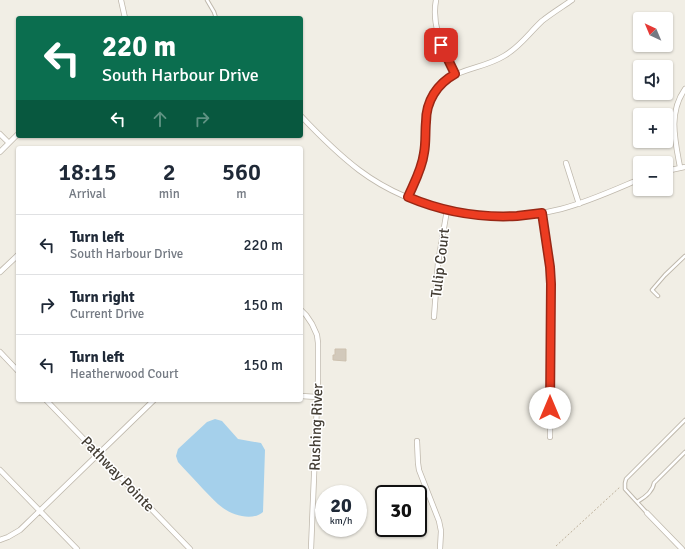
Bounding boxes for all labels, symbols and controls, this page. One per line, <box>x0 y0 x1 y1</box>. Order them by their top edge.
north arrow <box>633 12 673 52</box>
map controls <box>633 12 673 196</box>
pin <box>424 28 458 62</box>
text: 220 m <box>102 30 176 64</box>
icon: left <box>36 32 88 84</box>
icon: arrive <box>430 34 452 56</box>
button: sound <box>633 60 673 100</box>
text: South Harbour Drive <box>102 64 259 86</box>
icon: left <box>107 108 129 130</box>
icon: ahead <box>149 108 171 130</box>
icon: right <box>191 108 213 130</box>
button: + <box>633 108 673 148</box>
button: − <box>633 156 673 196</box>
text: 18:15 <box>58 157 117 187</box>
text: 2 <box>163 157 176 187</box>
text: 560 <box>222 157 261 187</box>
text: Arrival <box>69 186 106 202</box>
text: min <box>159 186 180 202</box>
text: m <box>236 186 247 202</box>
street label: Tulip Court <box>427 227 453 299</box>
text: Turn left <box>70 228 124 246</box>
icon: left <box>36 234 58 256</box>
text: 220 m <box>243 236 283 254</box>
text: South Harbour Drive <box>70 246 183 262</box>
text: Turn right <box>70 288 135 306</box>
icon: right <box>36 294 58 316</box>
text: 150 m <box>243 296 283 314</box>
text: Current Drive <box>70 306 144 322</box>
text: Turn left <box>70 348 124 366</box>
icon: left <box>36 354 58 376</box>
text: 150 m <box>243 356 283 374</box>
text: Heatherwood Court <box>70 366 179 382</box>
street label: Rushing River <box>305 382 327 471</box>
position arrow <box>529 387 571 429</box>
street label: Pathway Pointe <box>77 433 159 515</box>
speed limit sign: 30 <box>375 485 427 537</box>
text: 20 <box>330 493 352 518</box>
text: km/h <box>330 515 352 527</box>

